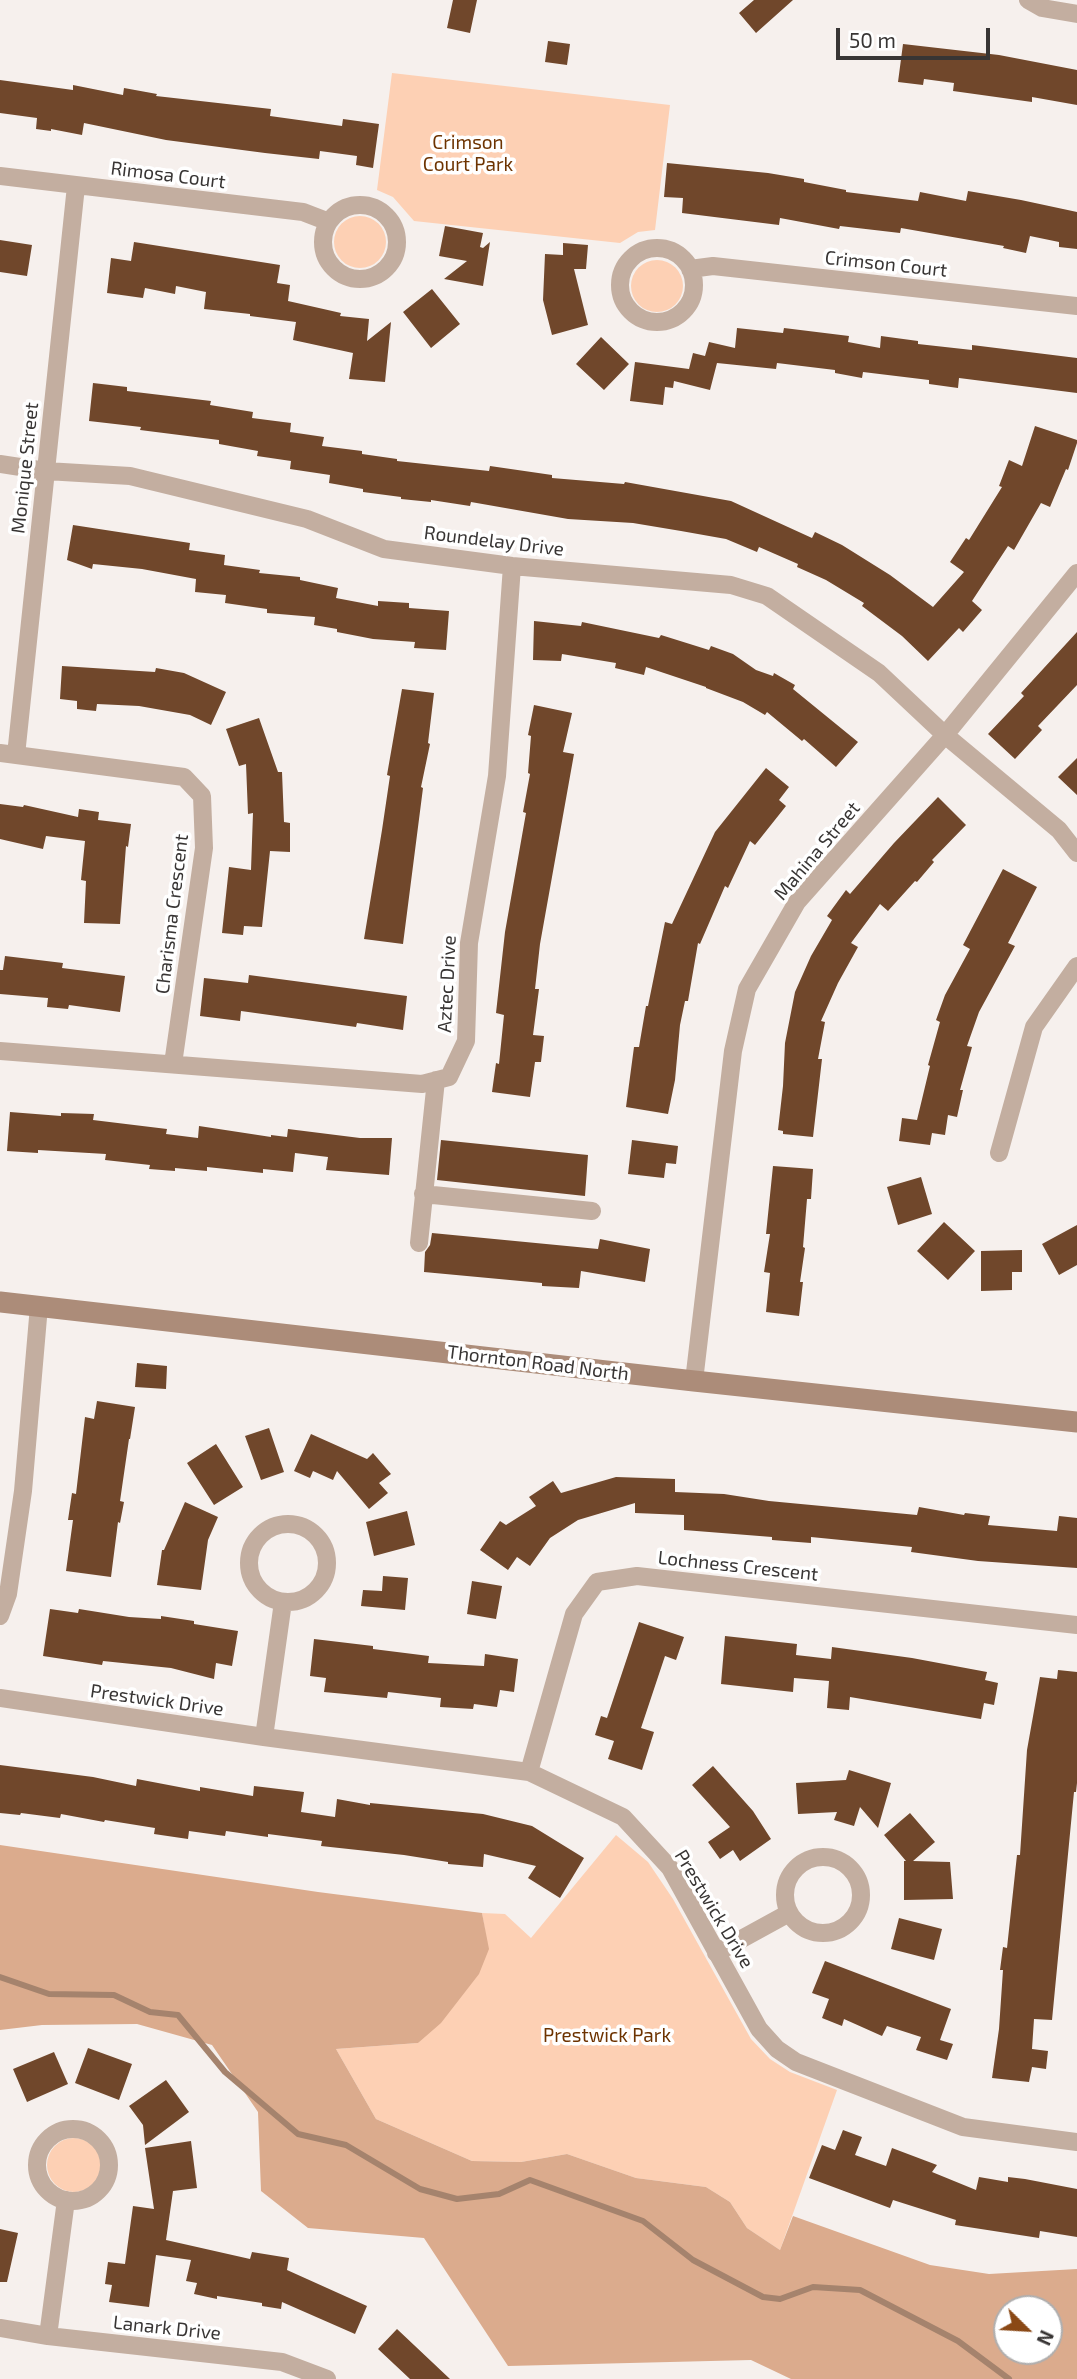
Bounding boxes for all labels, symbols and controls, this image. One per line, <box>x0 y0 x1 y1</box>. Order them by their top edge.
scale bar <box>839 14 993 58</box>
text: 50 m <box>849 27 896 52</box>
park label: Crimson Court Park <box>423 132 513 176</box>
street label: Rimosa Court <box>109 157 227 193</box>
street label: Crimson Court <box>824 246 948 282</box>
street label: Monique Street <box>7 401 43 535</box>
street label: Roundelay Drive <box>423 521 565 561</box>
street label: Mahina Street <box>769 797 865 905</box>
street label: Charisma Crescent <box>151 833 193 995</box>
street label: Aztec Drive <box>433 935 461 1033</box>
street label: Thornton Road North <box>446 1341 630 1385</box>
street label: Lochness Crescent <box>657 1546 819 1586</box>
street label: Prestwick Drive <box>89 1679 225 1721</box>
street label: Prestwick Drive <box>670 1846 758 1972</box>
park label: Prestwick Park <box>543 2025 671 2047</box>
north arrow <box>993 2295 1063 2365</box>
street label: Lanark Drive <box>112 2311 222 2345</box>
text: N <box>1033 2327 1059 2349</box>

